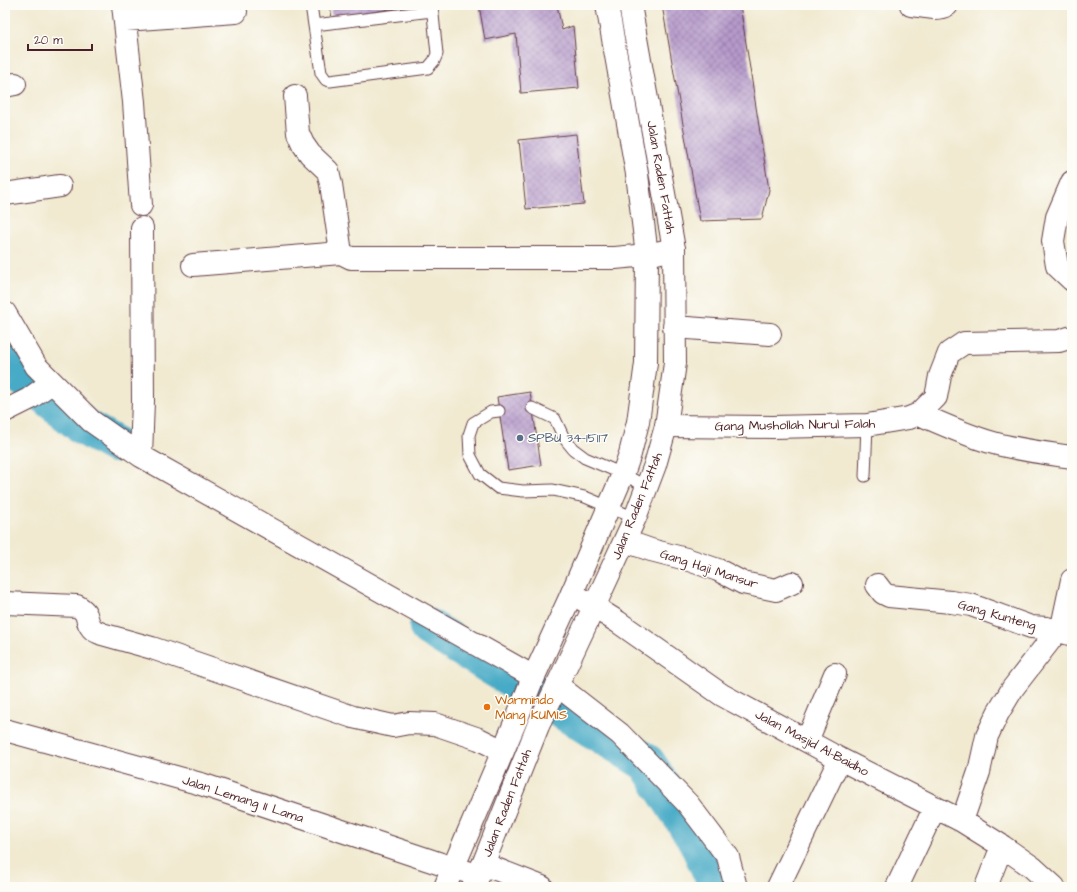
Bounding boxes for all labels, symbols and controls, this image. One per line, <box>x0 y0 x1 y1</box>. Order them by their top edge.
scale bar <box>28 26 92 52</box>
text: 20 m <box>34 32 63 49</box>
street label: Jalan Raden Fattah <box>642 119 680 235</box>
street label: Gang Mushollah Nurul Falah <box>715 415 876 436</box>
place label: SPBU 34-15117 <box>528 429 608 447</box>
marker: SPBU 34-15117 <box>515 433 525 443</box>
street label: Jalan Raden Fattah <box>607 449 667 562</box>
street label: Gang Haji Mansur <box>657 545 760 594</box>
street label: Gang Kunteng <box>956 595 1038 636</box>
place label: Warmindo Mang KUMIS <box>495 691 567 725</box>
marker: Warmindo Mang KUMIS <box>482 702 492 712</box>
street label: Jalan Masjid Al-Baidho <box>752 705 873 781</box>
street label: Jalan Raden Fattah <box>478 746 536 860</box>
street label: Jalan Lemang II Lama <box>180 771 306 828</box>

